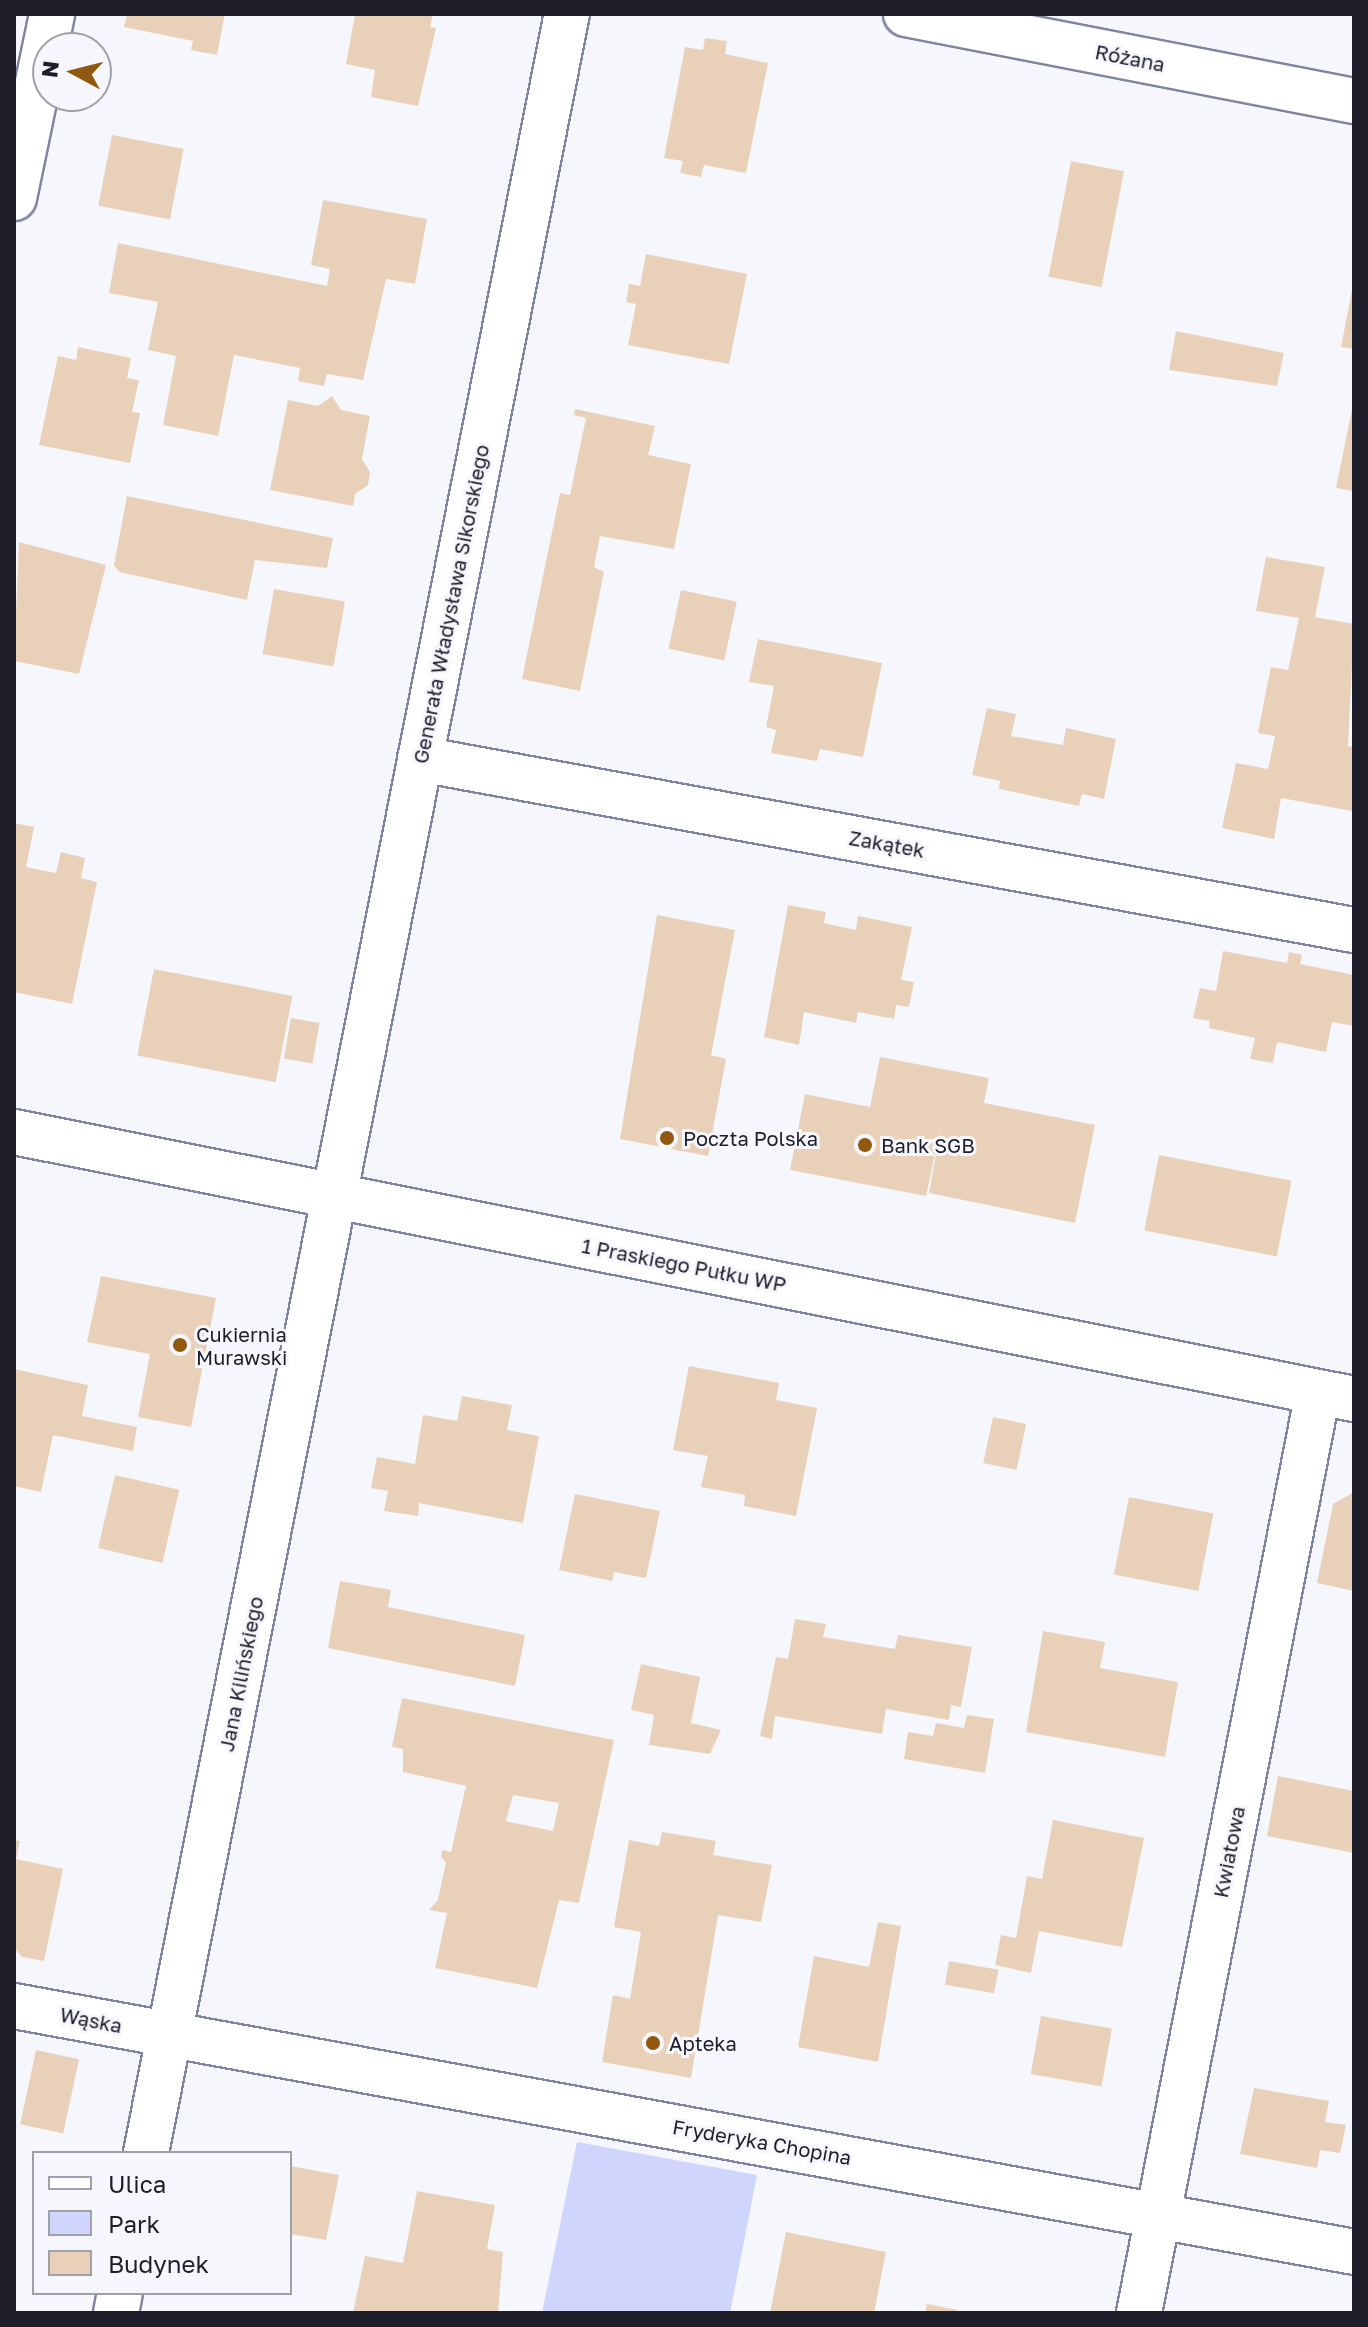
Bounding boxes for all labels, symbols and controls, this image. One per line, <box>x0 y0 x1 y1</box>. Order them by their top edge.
north arrow <box>32 32 112 112</box>
street label: Różana <box>1093 39 1167 77</box>
text: N <box>35 59 64 79</box>
street label: Generała Władysława Sikorskiego <box>408 442 494 766</box>
street label: Zakątek <box>847 826 927 862</box>
place label: Poczta Polska <box>683 1126 818 1150</box>
marker: Poczta Polska <box>658 1129 676 1147</box>
place label: Bank SGB <box>881 1133 975 1157</box>
marker: Bank SGB <box>856 1136 874 1154</box>
street label: 1 Praskiego Pułku WP <box>580 1233 788 1297</box>
place label: Cukiernia Murawski <box>196 1322 287 1369</box>
marker: Cukiernia Murawski <box>171 1336 189 1354</box>
street label: Jana Kilińskiego <box>214 1594 268 1754</box>
street label: Kwiatowa <box>1208 1804 1250 1900</box>
street label: Wąska <box>58 2002 124 2038</box>
place label: Apteka <box>669 2031 737 2055</box>
marker: Apteka <box>644 2034 662 2052</box>
street label: Fryderyka Chopina <box>671 2114 853 2170</box>
legend <box>32 2151 292 2295</box>
text: Ulica <box>108 2169 166 2198</box>
text: Park <box>108 2209 160 2238</box>
text: Budynek <box>108 2249 209 2278</box>

